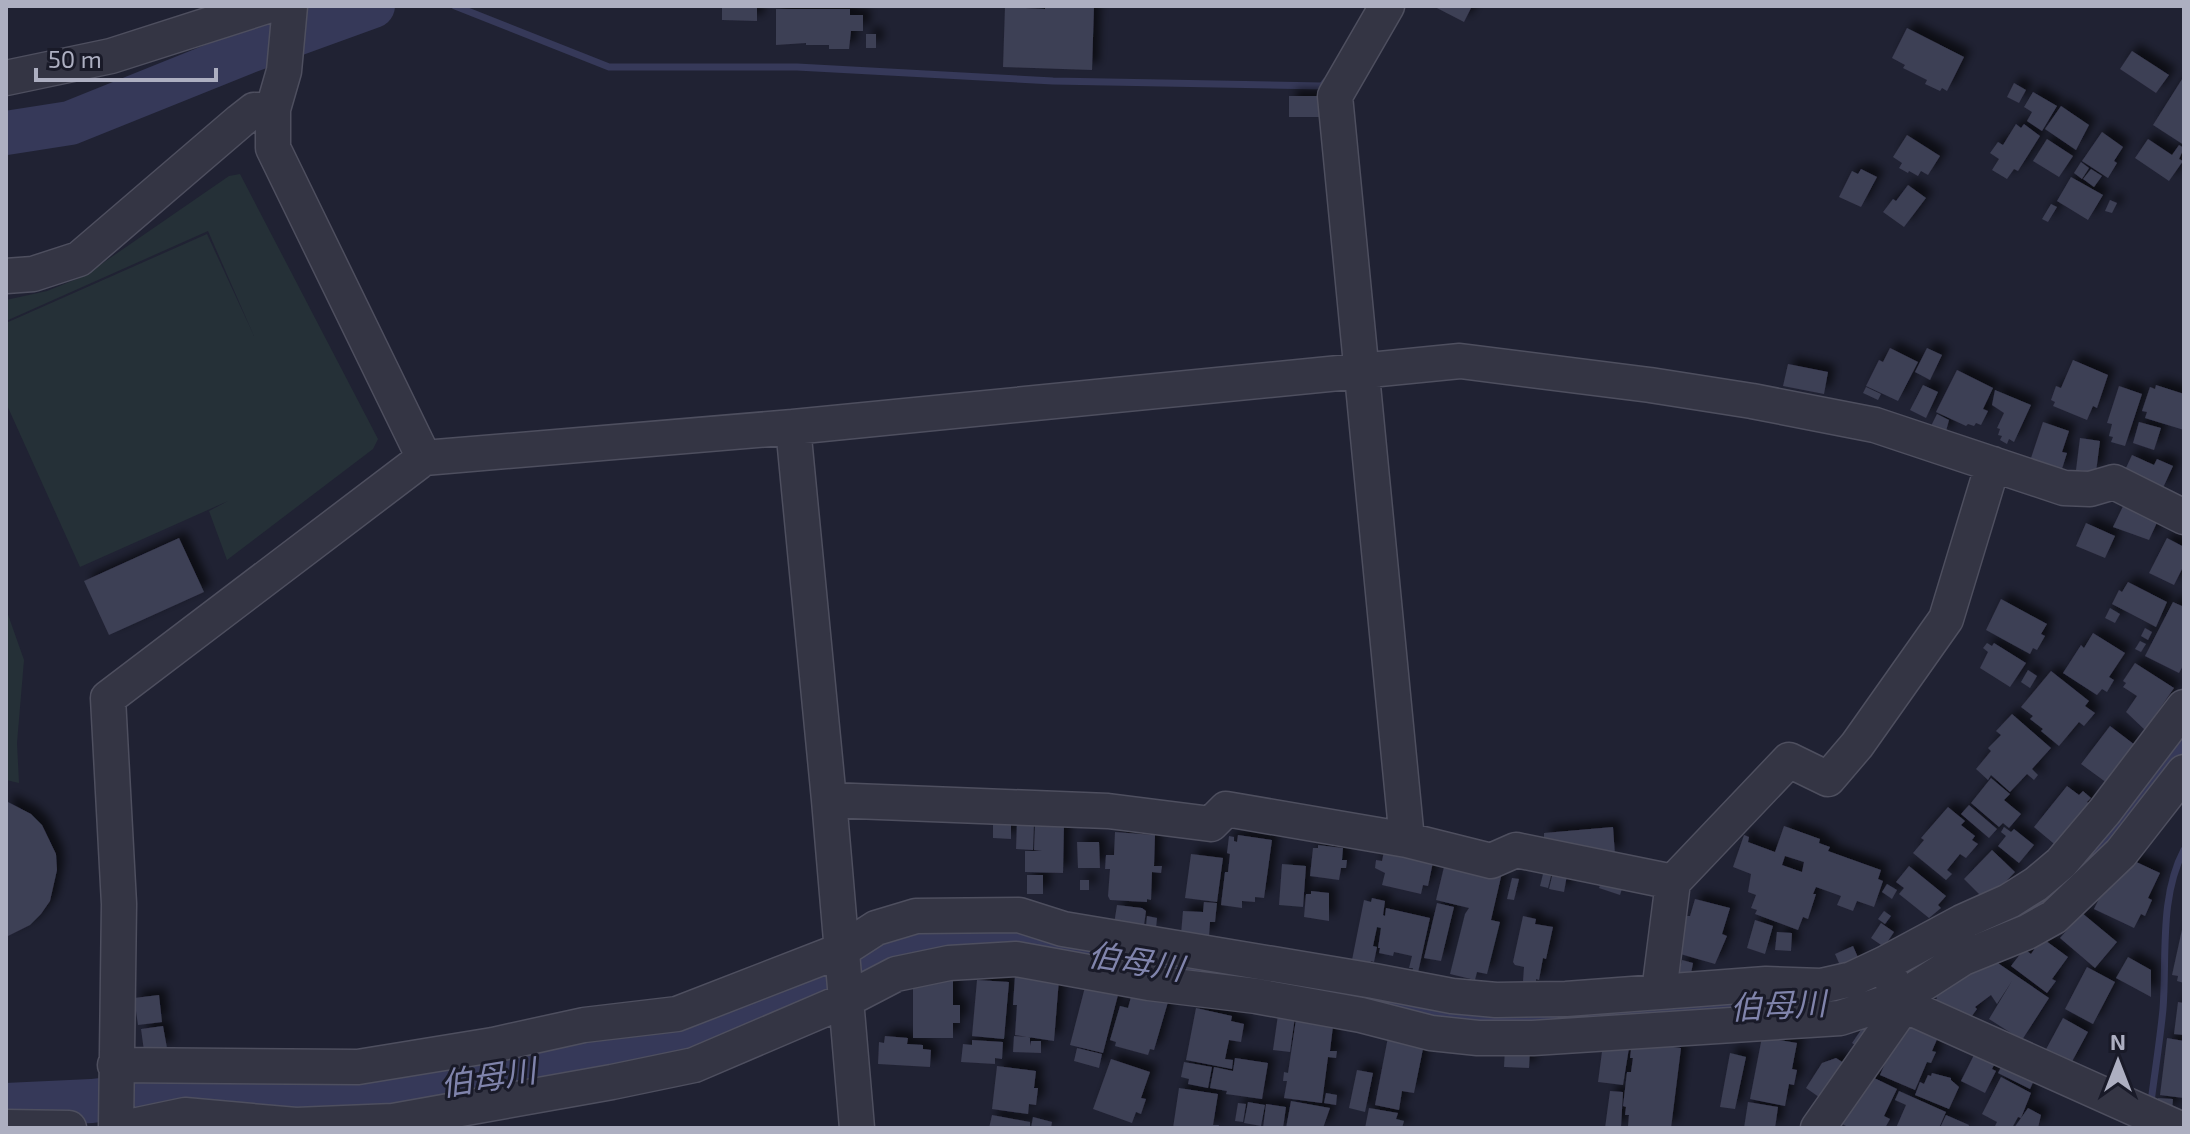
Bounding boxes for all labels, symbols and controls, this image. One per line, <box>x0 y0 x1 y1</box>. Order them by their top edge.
scale bar <box>36 32 216 82</box>
text: 50 m <box>48 44 102 73</box>
water label: 伯母川 <box>1086 934 1189 987</box>
water label: 伯母川 <box>1729 982 1830 1025</box>
north arrow <box>2078 1022 2158 1102</box>
text: N <box>2110 1028 2126 1054</box>
water label: 伯母川 <box>438 1049 541 1102</box>

